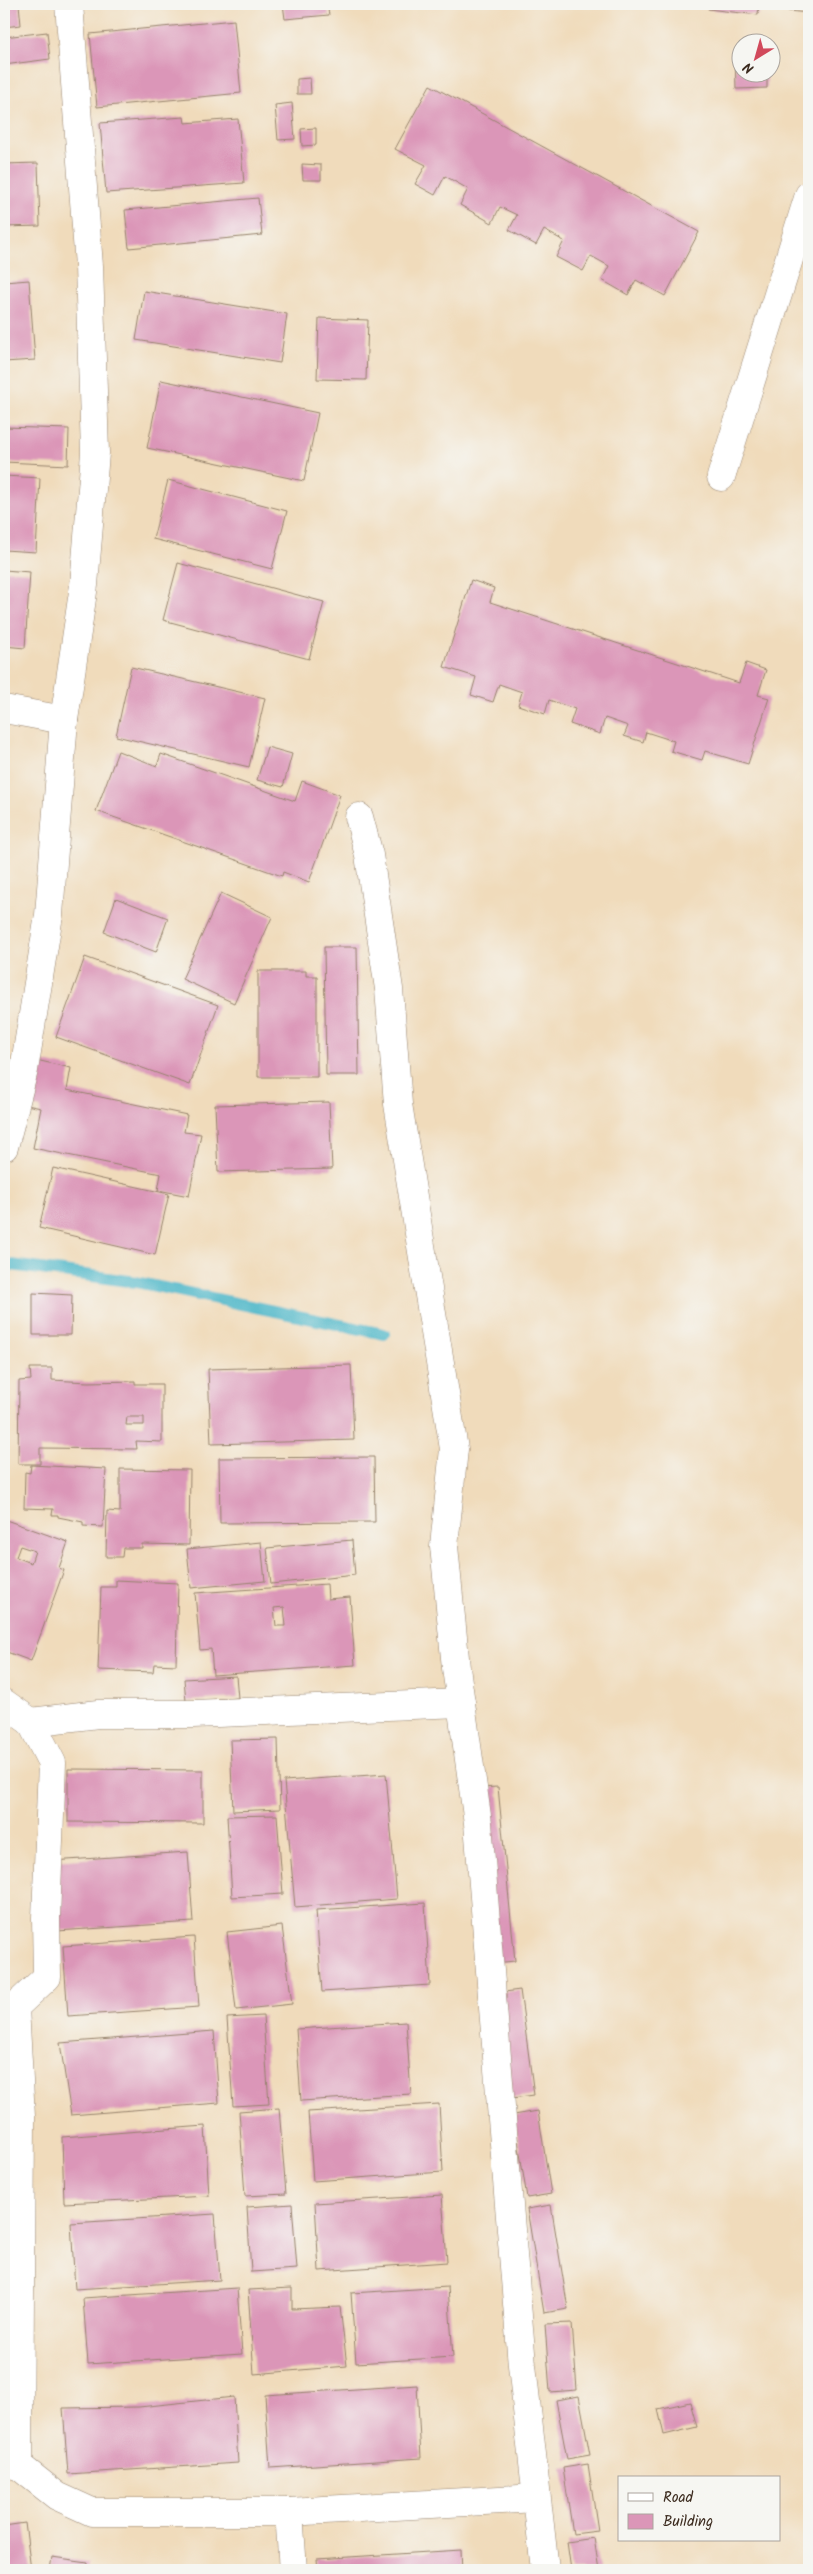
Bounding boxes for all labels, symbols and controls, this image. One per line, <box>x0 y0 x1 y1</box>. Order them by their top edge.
north arrow <box>730 32 780 82</box>
text: N <box>739 56 759 79</box>
legend <box>618 2476 780 2542</box>
text: Road <box>663 2486 694 2510</box>
text: Building <box>663 2510 713 2534</box>

